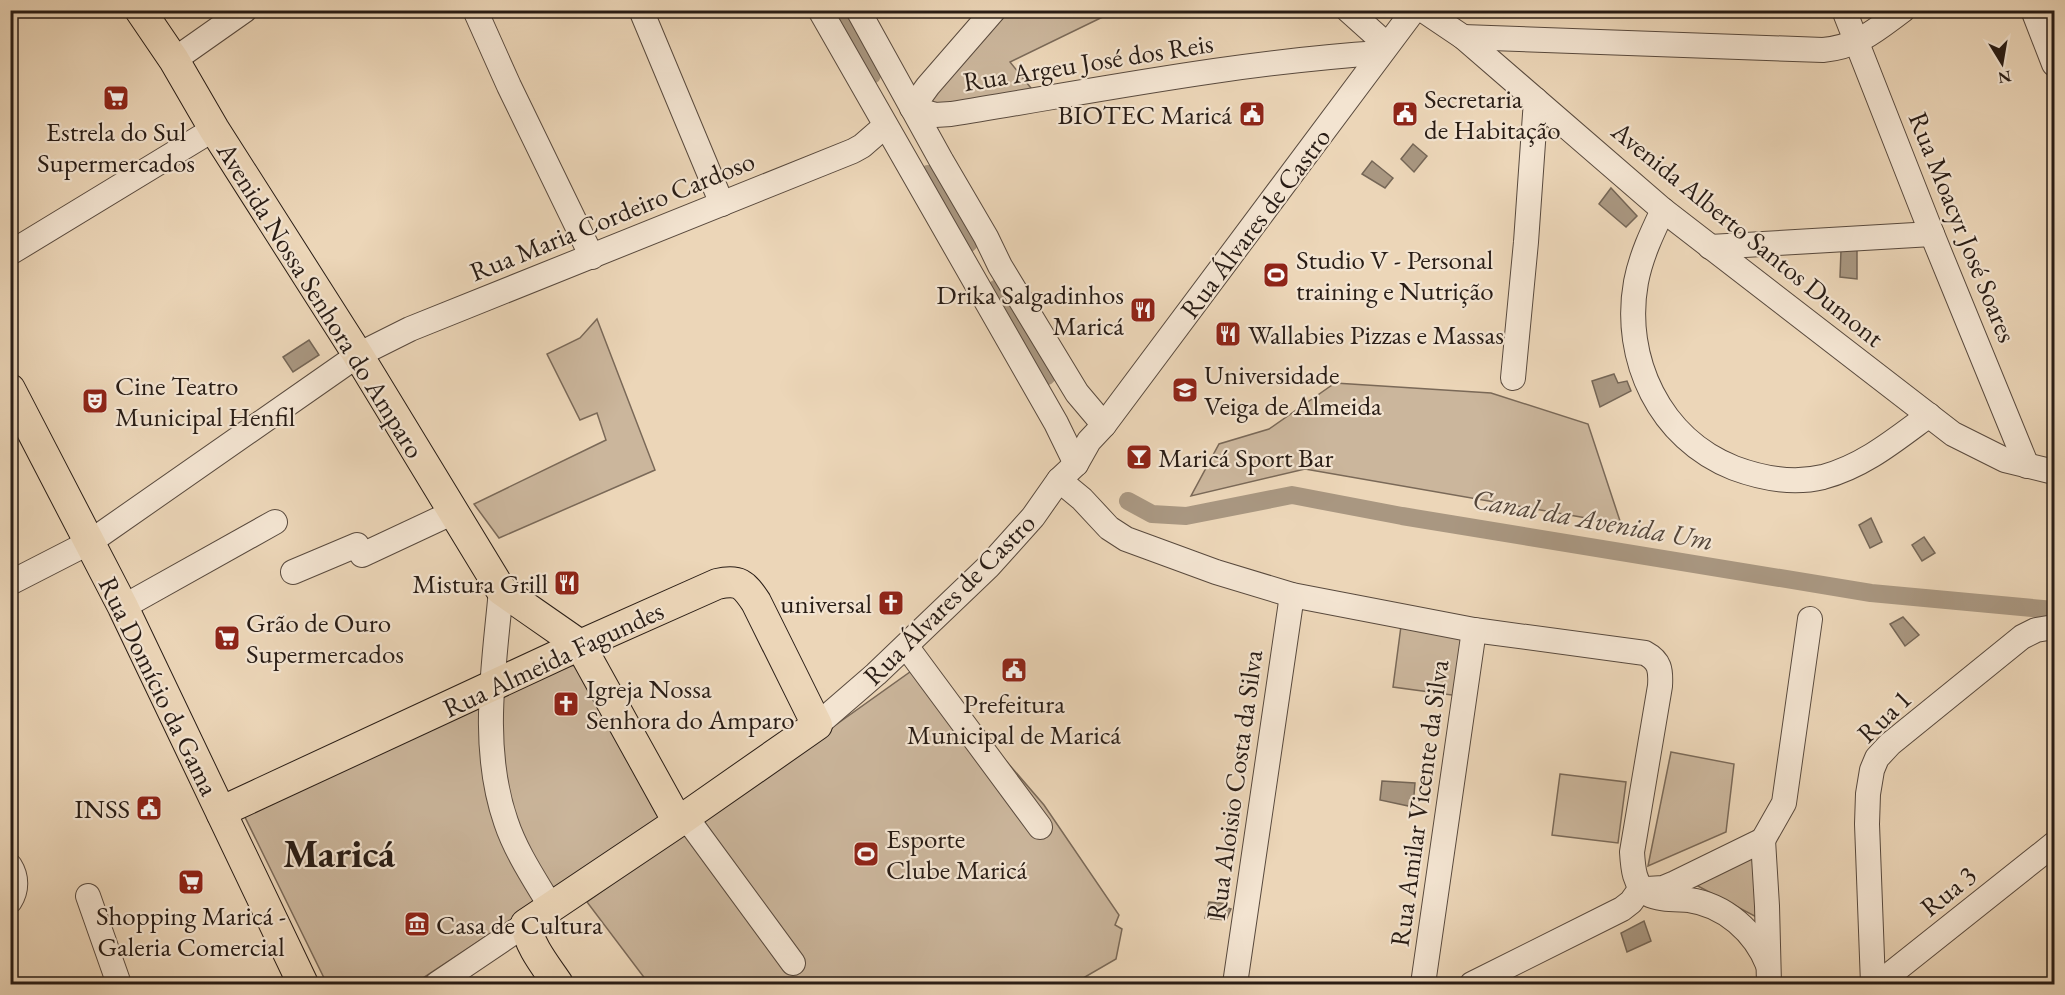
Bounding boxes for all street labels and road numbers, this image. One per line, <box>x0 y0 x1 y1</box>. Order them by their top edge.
street label: Rua Argeu José dos Reis <box>960 25 1216 99</box>
street label: Rua Moacyr José Soares <box>1901 107 2025 347</box>
street label: Avenida Alberto Santos Dumont <box>1604 113 1892 355</box>
street label: Rua Álvares de Castro <box>1172 121 1338 325</box>
street label: Avenida Nossa Senhora do Amparo <box>209 135 433 465</box>
street label: Rua Maria Cordeiro Cardoso <box>464 143 760 289</box>
street label: Rua Álvares de Castro <box>855 505 1043 693</box>
street label: Rua Domício da Gama <box>91 571 227 801</box>
street label: Rua Almeida Fagundes <box>437 592 669 726</box>
street label: Rua Aloisio Costa da Silva <box>1198 647 1270 922</box>
street label: Rua Amilar Vicente da Silva <box>1382 657 1456 949</box>
street label: Rua 1 <box>1849 682 1919 750</box>
street label: Rua 3 <box>1913 858 1983 924</box>

